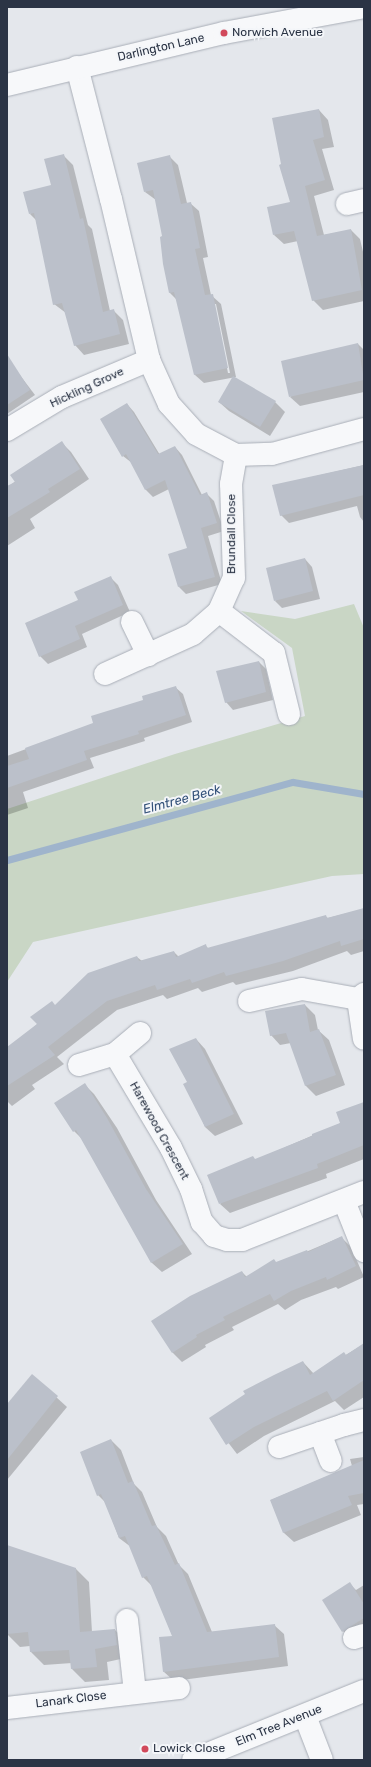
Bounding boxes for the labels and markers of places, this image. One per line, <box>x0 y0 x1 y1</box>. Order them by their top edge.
place label: Norwich Avenue <box>232 26 323 40</box>
marker: Norwich Avenue <box>219 28 229 38</box>
place label: Lowick Close <box>153 1742 225 1756</box>
marker: Lowick Close <box>140 1744 150 1754</box>

